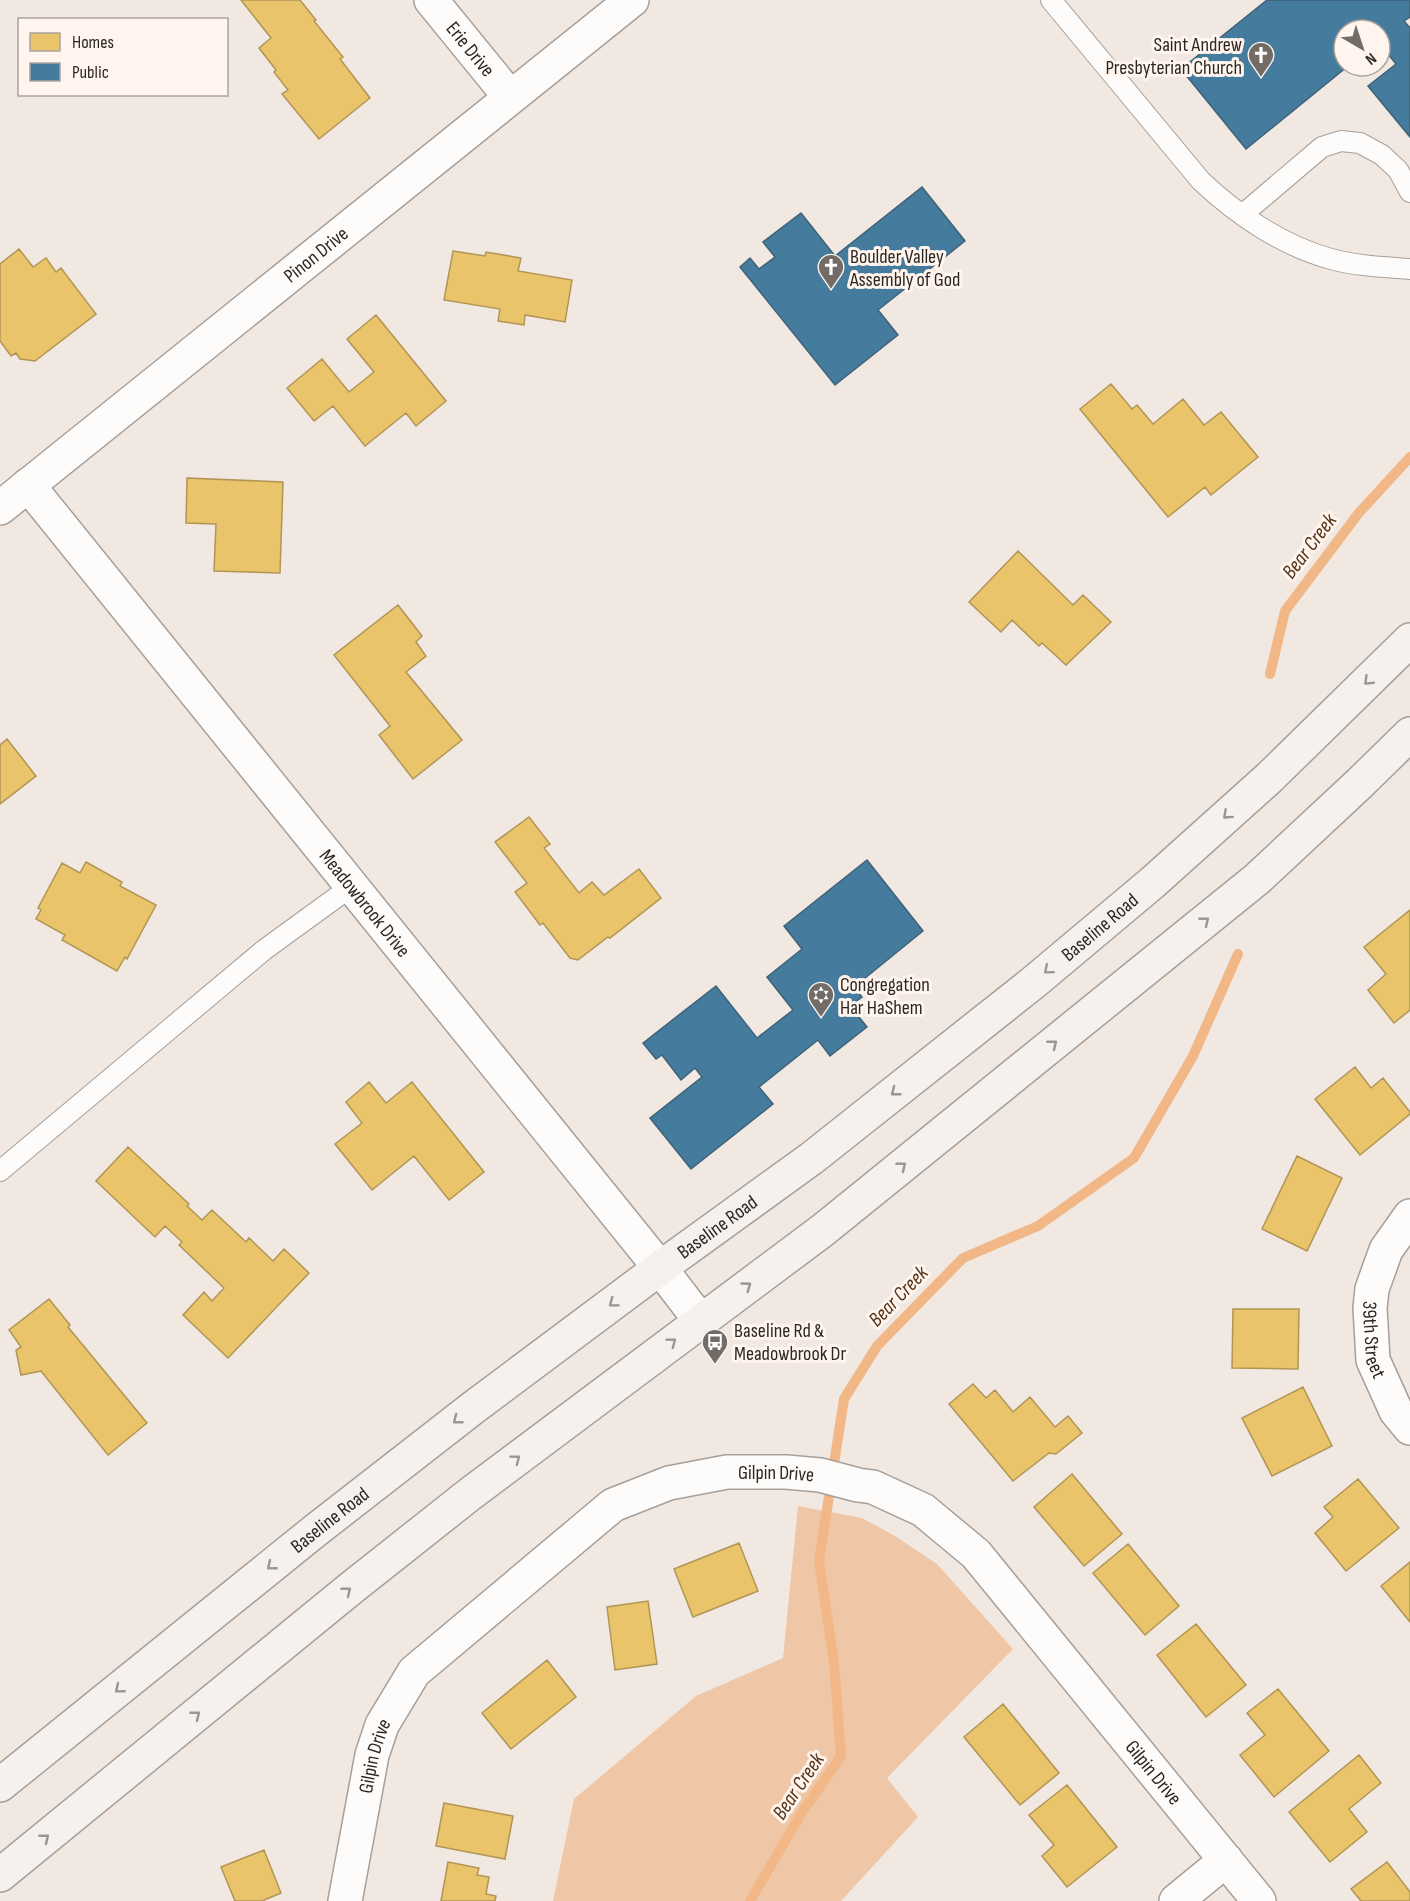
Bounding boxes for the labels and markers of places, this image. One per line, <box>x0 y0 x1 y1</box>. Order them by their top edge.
place label: Saint Andrew Presbyterian Church <box>1105 33 1242 80</box>
church icon: Saint Andrew Presbyterian Church <box>1246 40 1276 78</box>
place label: Boulder Valley Assembly of God <box>849 245 960 292</box>
church icon: Boulder Valley Assembly of God <box>816 252 846 290</box>
place label: Congregation Har HaShem <box>840 973 930 1020</box>
synagogue icon: Congregation Har HaShem <box>806 980 836 1018</box>
place label: Baseline Rd & Meadowbrook Dr <box>734 1319 846 1366</box>
bus stop icon: Baseline Rd & Meadowbrook Dr <box>700 1327 730 1365</box>

